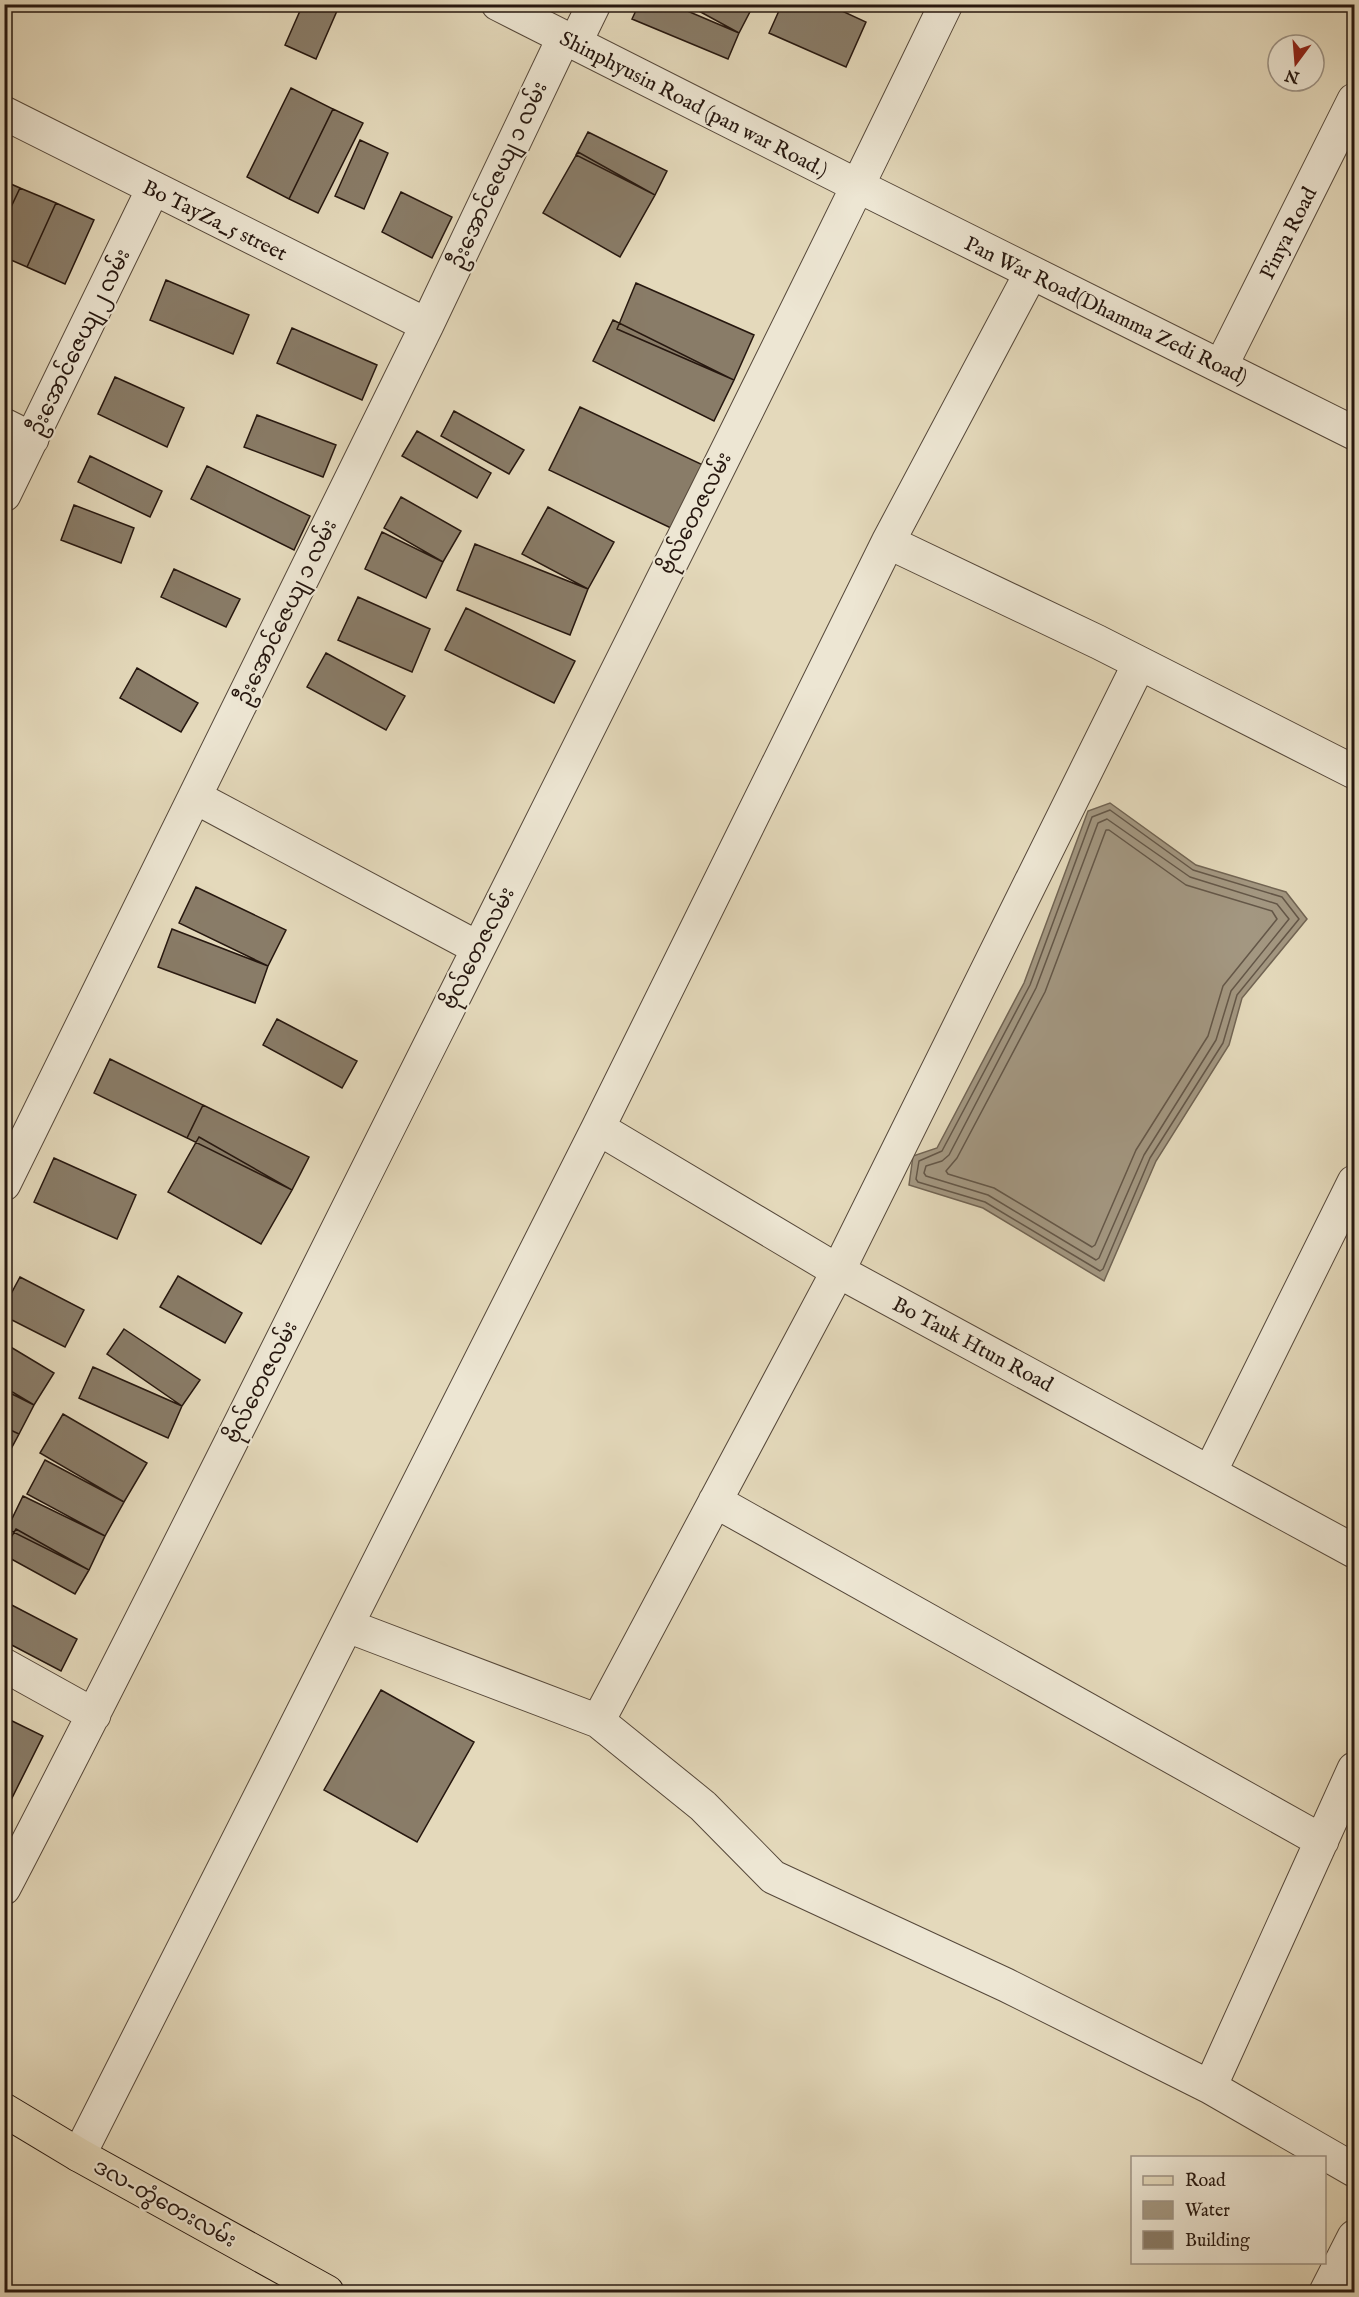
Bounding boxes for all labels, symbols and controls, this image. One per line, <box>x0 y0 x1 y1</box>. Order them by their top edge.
street label: Shinphyusin Road (pan war Road.) <box>555 26 832 185</box>
north arrow <box>1266 33 1326 93</box>
text: N <box>1283 64 1303 87</box>
street label: ဦးအောင်ဇေယျ ၁ လမ်း <box>440 76 557 275</box>
street label: Bo TayZa_5 street <box>138 175 291 268</box>
street label: Pinya Road <box>1255 182 1324 284</box>
street label: Pan War Road(Dhamma Zedi Road) <box>959 231 1251 392</box>
street label: ဦးအောင်ဇေယျ ၂ လမ်း <box>20 243 140 442</box>
street label: ဗိုလ်တေဇလမ်း <box>650 446 741 580</box>
street label: ဦးအောင်ဇေယျ ၁ လမ်း <box>227 514 347 711</box>
street label: ဗိုလ်တေဇလမ်း <box>433 881 524 1015</box>
street label: Bo Tauk Htun Road <box>887 1292 1058 1400</box>
street label: ဗိုလ်တေဇလမ်း <box>216 1315 307 1449</box>
street label: ဒလ-တွံတေးလမ်း <box>88 2150 242 2256</box>
legend <box>1131 2156 1326 2264</box>
text: Road <box>1185 2170 1226 2193</box>
text: Water <box>1185 2200 1230 2223</box>
text: Building <box>1185 2230 1250 2253</box>

